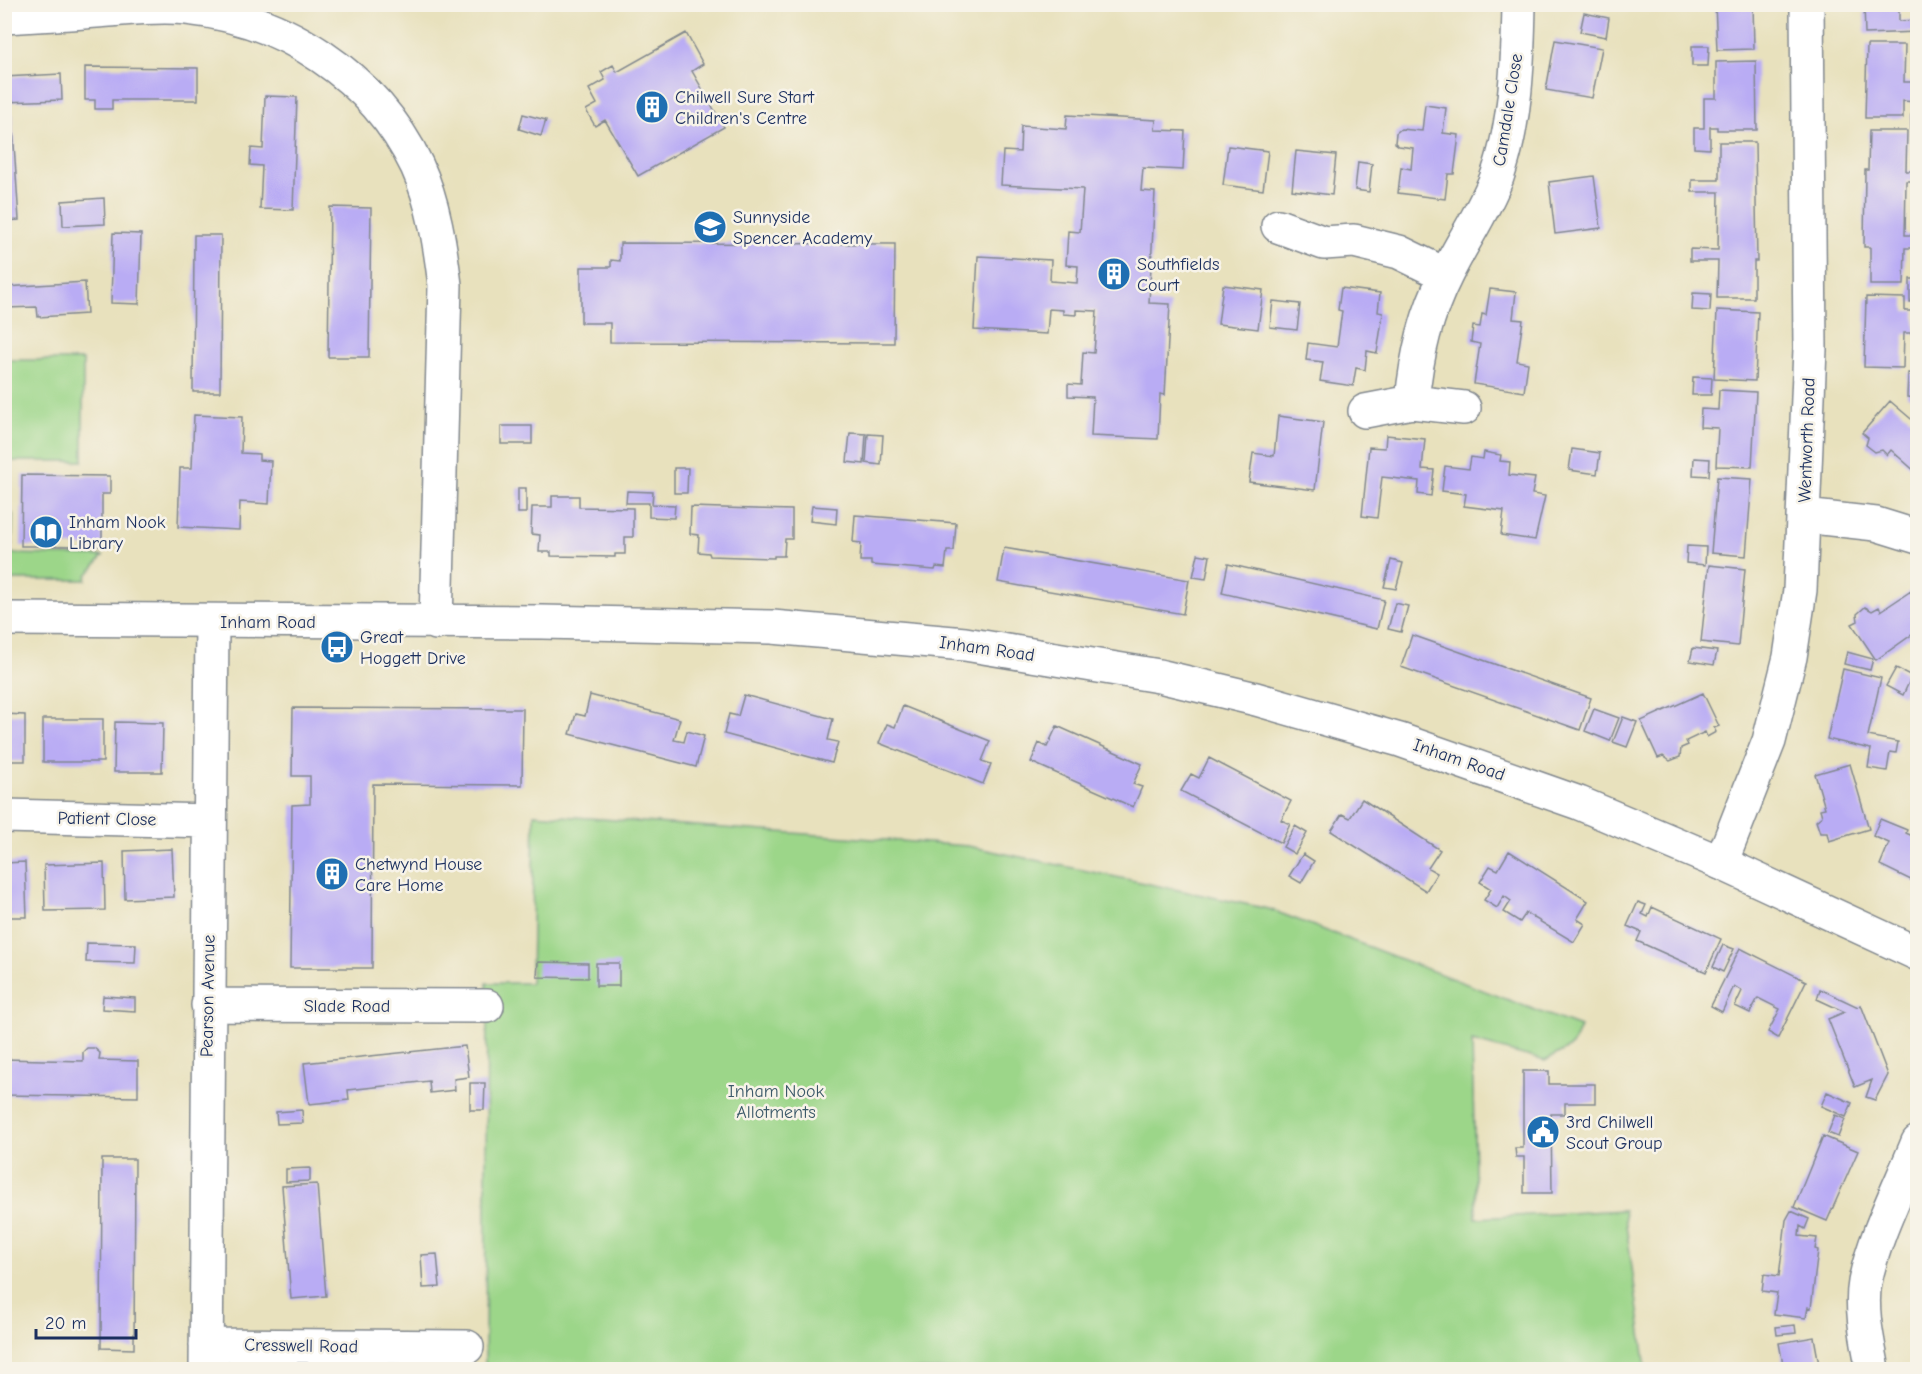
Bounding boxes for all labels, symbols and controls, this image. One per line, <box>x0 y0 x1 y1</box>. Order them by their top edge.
street label: Camdale Close <box>1489 52 1527 168</box>
place label: Chilwell Sure Start Children's Centre <box>675 87 815 129</box>
building icon: Chilwell Sure Start Children's Centre <box>634 89 670 125</box>
place label: Sunnyside Spencer Academy <box>733 207 873 249</box>
school or university icon: Sunnyside Spencer Academy <box>692 209 728 245</box>
place label: Southfields Court <box>1137 254 1220 296</box>
building icon: Southfields Court <box>1096 256 1132 292</box>
street label: Wentworth Road <box>1794 377 1820 503</box>
place label: Inham Nook Library <box>69 512 166 554</box>
library icon: Inham Nook Library <box>28 514 64 550</box>
street label: Inham Road <box>220 612 316 633</box>
place label: Great Hoggett Drive <box>360 627 466 669</box>
bus stop icon: Great Hoggett Drive <box>319 629 355 665</box>
street label: Inham Road <box>938 632 1036 666</box>
street label: Inham Road <box>1410 734 1508 786</box>
street label: Patient Close <box>57 808 157 830</box>
place label: Chetwynd House Care Home <box>355 854 482 896</box>
building icon: Chetwynd House Care Home <box>314 856 350 892</box>
street label: Pearson Avenue <box>196 935 220 1057</box>
street label: Slade Road <box>304 996 390 1017</box>
park label: Inham Nook Allotments <box>728 1081 825 1123</box>
place label: 3rd Chilwell Scout Group <box>1566 1112 1663 1154</box>
public building icon: 3rd Chilwell Scout Group <box>1525 1114 1561 1150</box>
scale bar <box>36 1302 136 1340</box>
text: 20 m <box>45 1313 86 1334</box>
street label: Cresswell Road <box>244 1335 358 1357</box>

